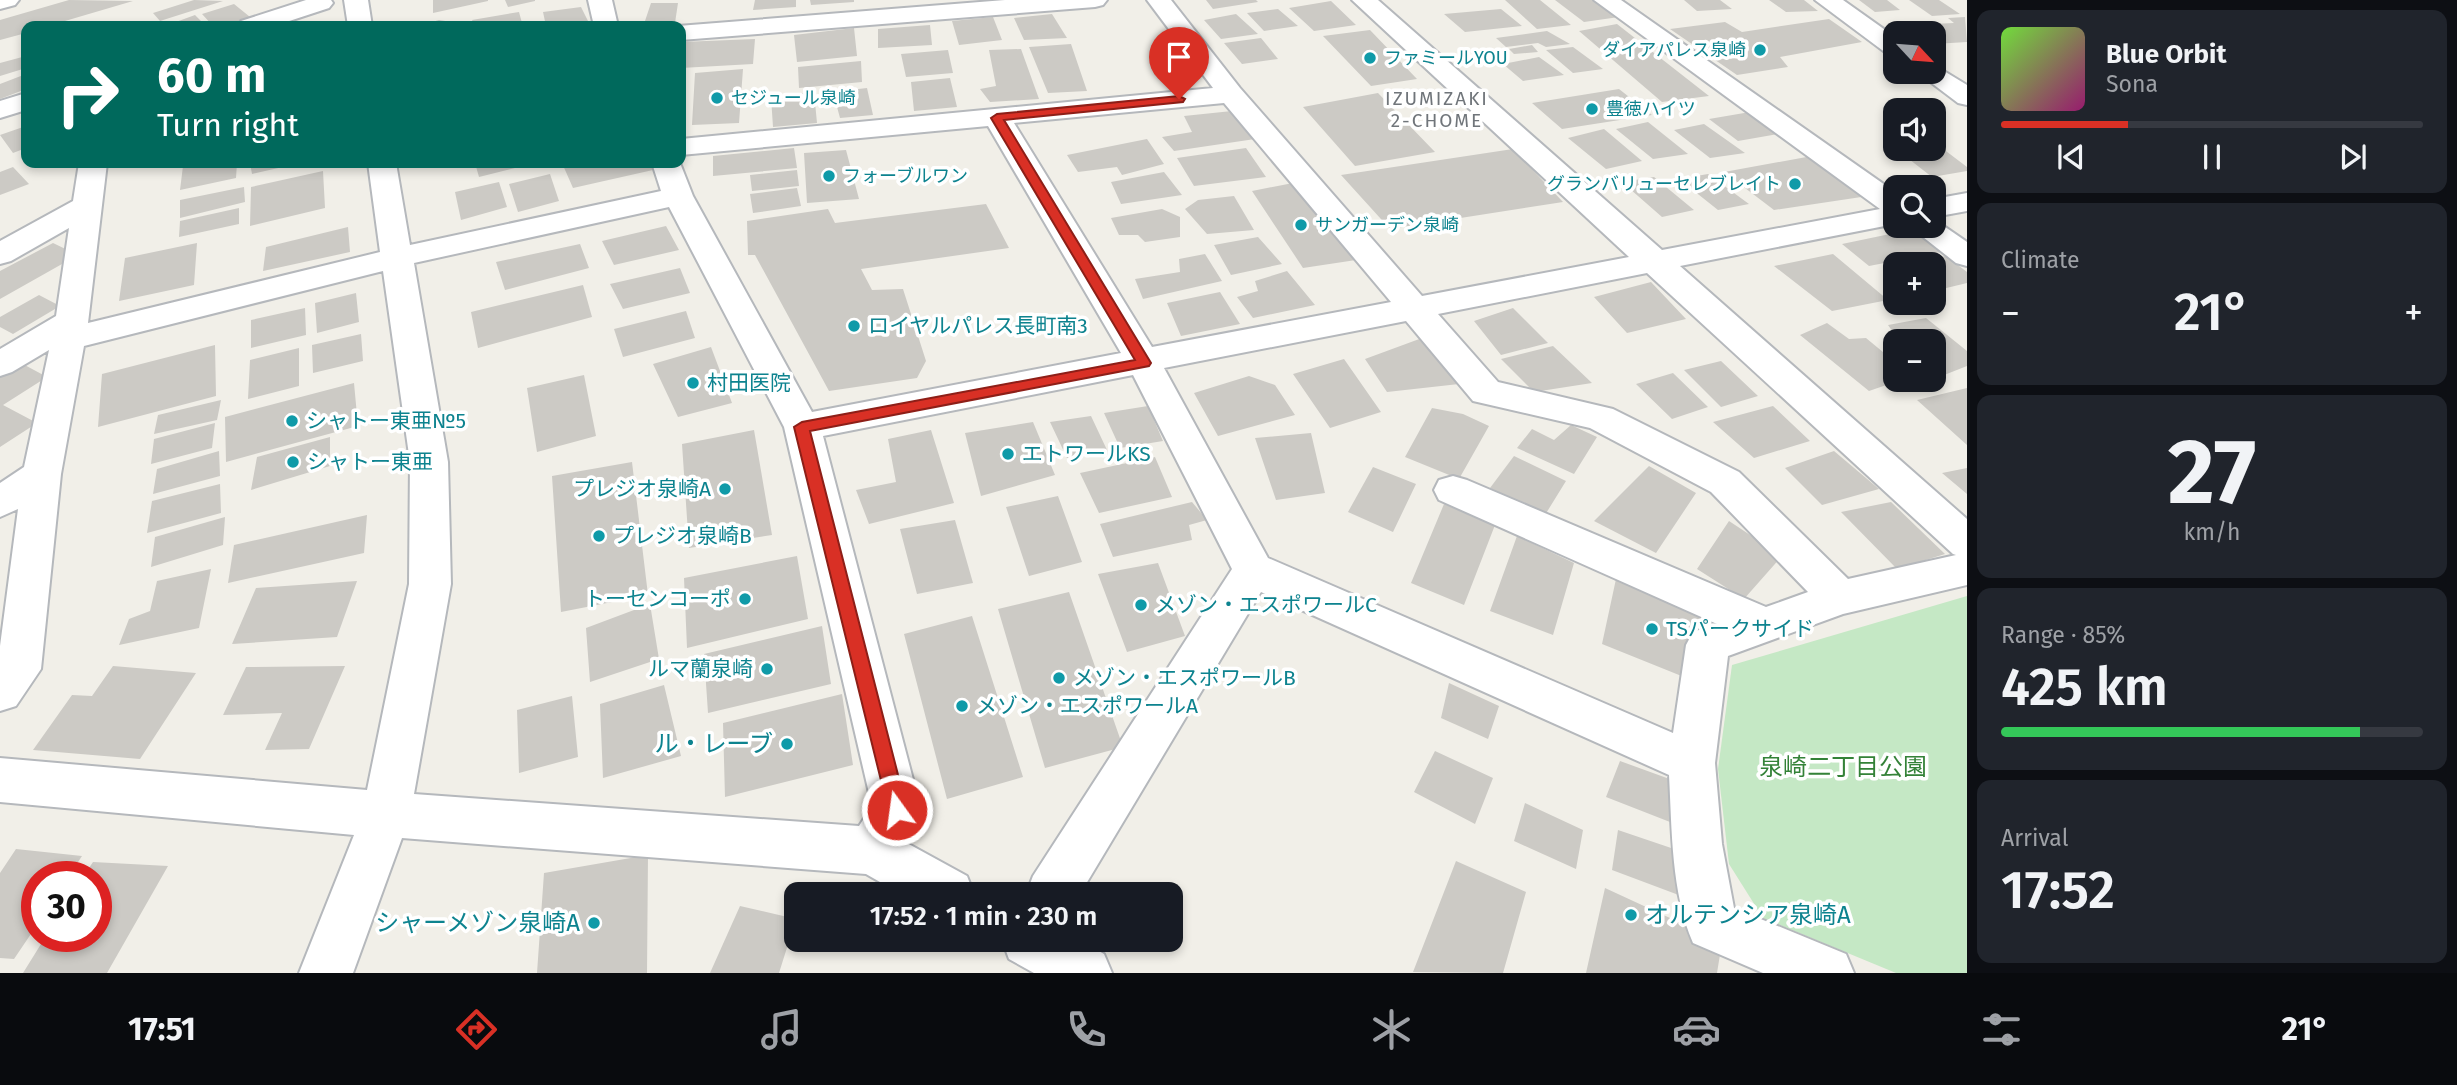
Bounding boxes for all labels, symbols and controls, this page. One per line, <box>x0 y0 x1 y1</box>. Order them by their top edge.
north arrow <box>1883 21 1946 84</box>
map controls <box>1883 21 1946 392</box>
pin <box>1149 27 1209 99</box>
icon: arrive <box>1160 38 1198 76</box>
place label: ダイアパレス泉崎 <box>1602 39 1746 61</box>
text: Blue Orbit <box>2106 39 2226 70</box>
marker: ダイアパレス泉崎 <box>1752 42 1768 58</box>
text: 60 m <box>157 46 266 105</box>
place label: ファミールYOU <box>1384 47 1508 69</box>
icon: right <box>42 49 133 140</box>
marker: ファミールYOU <box>1362 50 1378 66</box>
text: Sona <box>2106 70 2158 98</box>
place label: セジュール泉崎 <box>731 87 856 109</box>
district label: IZUMIZAKI 2-CHOME <box>1385 87 1489 132</box>
marker: セジュール泉崎 <box>709 90 725 106</box>
place label: 豊徳ハイツ <box>1606 98 1696 120</box>
button: sound <box>1883 98 1946 161</box>
marker: 豊徳ハイツ <box>1584 101 1600 117</box>
text: Turn right <box>157 106 299 144</box>
icon: previous <box>2052 138 2090 176</box>
icon: pause <box>2193 138 2231 176</box>
icon: next <box>2334 138 2372 176</box>
place label: フォーブルワン <box>843 165 968 187</box>
marker: フォーブルワン <box>821 168 837 184</box>
place label: グランバリューセレブレイト <box>1547 173 1781 195</box>
button: search <box>1883 175 1946 238</box>
marker: グランバリューセレブレイト <box>1787 176 1803 192</box>
place label: サンガーデン泉崎 <box>1315 214 1459 236</box>
marker: サンガーデン泉崎 <box>1293 217 1309 233</box>
text: Climate <box>2001 246 2080 274</box>
button: + <box>1883 252 1946 315</box>
text: 21° <box>2174 281 2250 344</box>
text: − <box>2001 290 2020 336</box>
text: + <box>2404 290 2423 336</box>
place label: ロイヤルパレス長町南3 <box>868 313 1088 339</box>
marker: ロイヤルパレス長町南3 <box>846 318 862 334</box>
button: − <box>1883 329 1946 392</box>
place label: 村田医院 <box>707 370 791 396</box>
marker: 村田医院 <box>685 375 701 391</box>
place label: シャトー東亜№5 <box>306 408 466 434</box>
marker: シャトー東亜№5 <box>284 413 300 429</box>
text: 27 <box>2168 418 2256 527</box>
place label: エトワールKS <box>1022 441 1151 467</box>
marker: エトワールKS <box>1000 446 1016 462</box>
place label: シャトー東亜 <box>307 449 433 475</box>
marker: シャトー東亜 <box>285 454 301 470</box>
place label: プレジオ泉崎A <box>573 476 711 502</box>
marker: プレジオ泉崎A <box>717 481 733 497</box>
text: km/h <box>2184 518 2240 546</box>
place label: プレジオ泉崎B <box>613 523 752 549</box>
marker: プレジオ泉崎B <box>591 528 607 544</box>
place label: トーセンコーポ <box>584 586 731 612</box>
marker: トーセンコーポ <box>737 591 753 607</box>
place label: メゾン・エスポワールC <box>1155 592 1377 618</box>
marker: メゾン・エスポワールC <box>1133 597 1149 613</box>
place label: TSパークサイド <box>1666 616 1814 642</box>
marker: TSパークサイド <box>1644 621 1660 637</box>
text: Range · 85% <box>2001 621 2125 649</box>
place label: ルマ蘭泉崎 <box>648 656 753 682</box>
text: 425 km <box>2001 656 2168 719</box>
marker: ルマ蘭泉崎 <box>759 661 775 677</box>
place label: メゾン・エスポワールB <box>1073 665 1296 691</box>
marker: メゾン・エスポワールB <box>1051 670 1067 686</box>
place label: メゾン・エスポワールA <box>976 693 1198 719</box>
marker: メゾン・エスポワールA <box>954 698 970 714</box>
place label: ル・レーブ <box>654 730 773 758</box>
marker: ル・レーブ <box>779 736 795 752</box>
park label: 泉崎二丁目公園 <box>1759 753 1927 781</box>
position arrow <box>860 773 934 847</box>
text: Arrival <box>2001 824 2068 852</box>
text: 17:52 <box>2001 859 2115 922</box>
speed limit sign: 30 <box>21 861 112 952</box>
text: 17:52 · 1 min · 230 m <box>870 901 1097 932</box>
place label: オルテンシア泉崎A <box>1645 901 1851 929</box>
marker: オルテンシア泉崎A <box>1623 907 1639 923</box>
place label: シャーメゾン泉崎A <box>375 909 580 937</box>
marker: シャーメゾン泉崎A <box>586 915 602 931</box>
icon: directions <box>452 1005 501 1054</box>
icon: music <box>757 1005 806 1054</box>
icon: phone <box>1062 1005 1111 1054</box>
icon: climate <box>1367 1005 1416 1054</box>
icon: car <box>1672 1005 1721 1054</box>
icon: filters <box>1977 1005 2026 1054</box>
text: 17:51 <box>128 1010 196 1048</box>
text: 21° <box>2282 1010 2329 1048</box>

